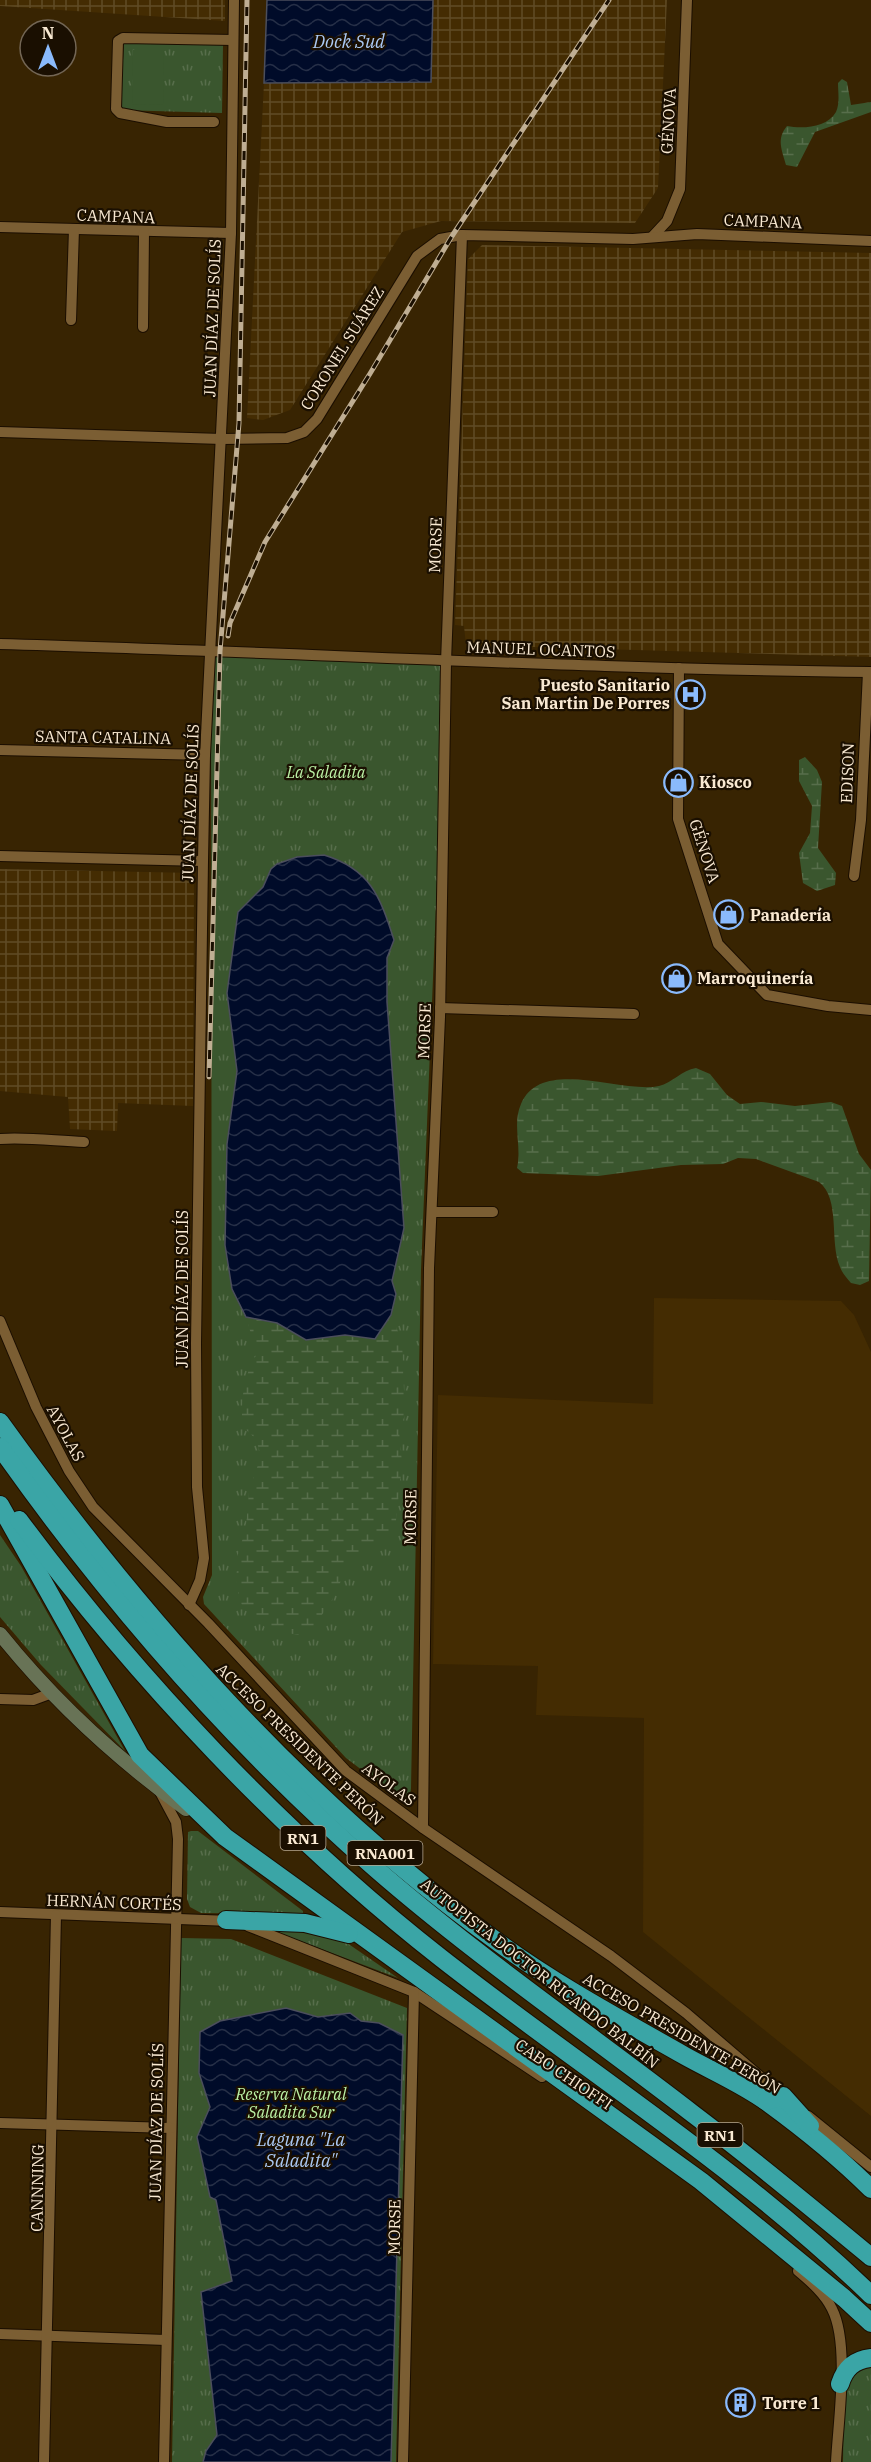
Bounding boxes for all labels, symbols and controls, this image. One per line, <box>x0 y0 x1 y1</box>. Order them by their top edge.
north arrow <box>18 18 78 78</box>
text: N <box>42 23 54 43</box>
water label: Dock Sud <box>312 30 385 53</box>
street label: GÉNOVA <box>655 87 680 155</box>
street label: CAMPANA <box>76 205 156 227</box>
street label: CAMPANA <box>723 210 803 232</box>
street label: JUAN DÍAZ DE SOLÍS <box>198 239 225 397</box>
street label: CORONEL SUÁREZ <box>295 282 388 414</box>
street label: MORSE <box>424 517 446 573</box>
street label: MANUEL OCANTOS <box>466 636 616 662</box>
place label: Puesto Sanitario San Martin De Porres <box>501 675 670 713</box>
hospital icon: Puesto Sanitario San Martin De Porres <box>675 678 707 710</box>
street label: JUAN DÍAZ DE SOLÍS <box>176 724 203 882</box>
street label: SANTA CATALINA <box>35 726 171 748</box>
street label: EDISON <box>836 742 858 804</box>
park label: La Saladita <box>285 762 366 782</box>
shop icon: Kiosco <box>662 766 694 798</box>
place label: Kiosco <box>699 772 752 792</box>
street label: GÉNOVA <box>685 816 726 886</box>
shop icon: Panadería <box>713 899 745 931</box>
place label: Panadería <box>750 905 831 925</box>
shop icon: Marroquinería <box>660 962 692 994</box>
place label: Marroquinería <box>697 968 814 988</box>
street label: MORSE <box>413 1003 435 1059</box>
street label: JUAN DÍAZ DE SOLÍS <box>171 1210 192 1368</box>
street label: AYOLAS <box>43 1401 89 1465</box>
street label: MORSE <box>400 1489 420 1545</box>
street label: ACCESO PRESIDENTE PERÓN <box>212 1658 389 1829</box>
street label: AYOLAS <box>358 1758 420 1810</box>
road number: RN1 <box>280 1826 326 1850</box>
road number: RNA001 <box>348 1841 422 1865</box>
street label: AUTOPISTA DOCTOR RICARDO BALBÍN <box>417 1873 664 2072</box>
street label: HERNÁN CORTÉS <box>46 1889 182 1914</box>
street label: ACCESO PRESIDENTE PERÓN <box>580 1967 785 2098</box>
street label: CABO CHIOFFI <box>512 2034 616 2114</box>
street label: JUAN DÍAZ DE SOLÍS <box>144 2043 167 2201</box>
park label: Reserva Natural Saladita Sur <box>235 2084 347 2122</box>
road number: RN1 <box>698 2123 742 2147</box>
water label: Laguna "La Saladita" <box>256 2128 345 2172</box>
street label: CANNNING <box>26 2144 48 2232</box>
street label: MORSE <box>384 2199 404 2255</box>
building icon: Torre 1 <box>725 2387 757 2419</box>
place label: Torre 1 <box>762 2393 820 2413</box>

